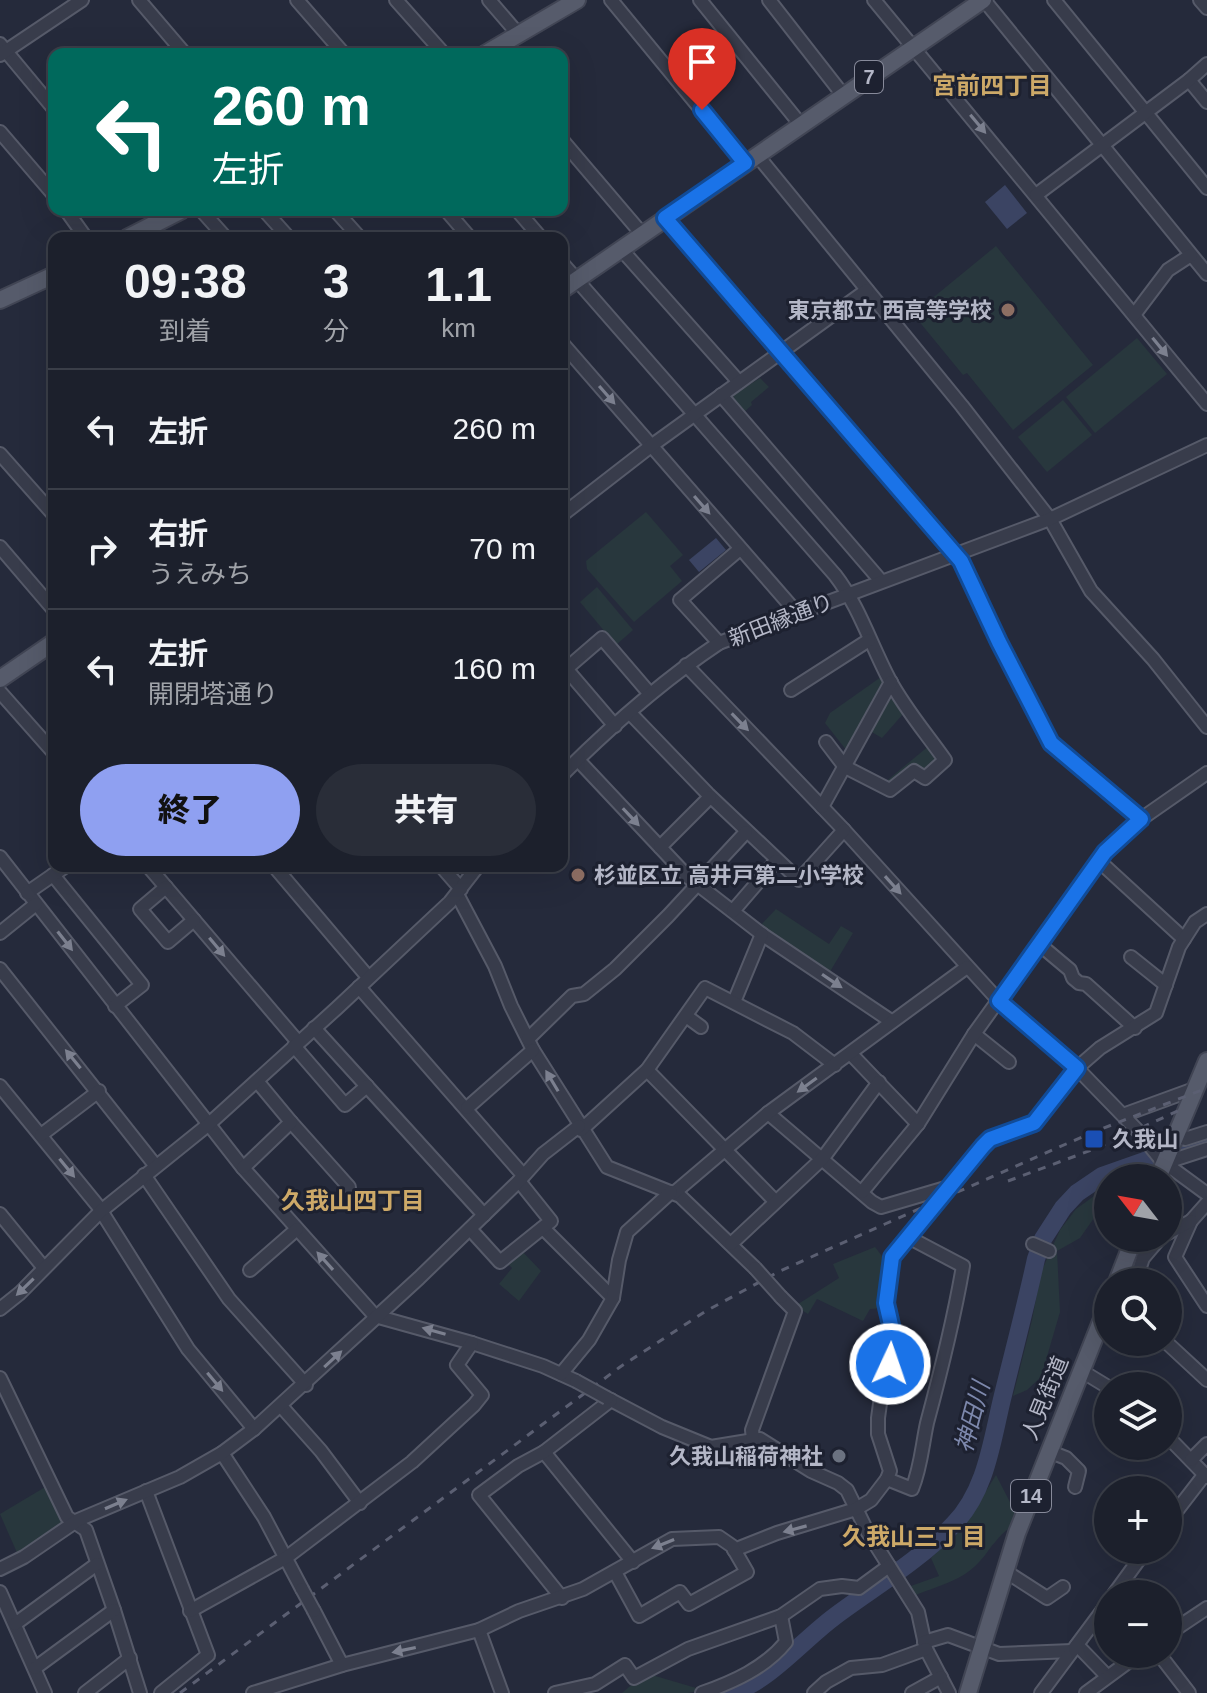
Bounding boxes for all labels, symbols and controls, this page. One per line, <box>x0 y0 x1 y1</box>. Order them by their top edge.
pin <box>668 28 736 110</box>
icon: arrive <box>680 40 724 84</box>
road number: 7 <box>855 61 883 93</box>
district label: 宮前四丁目 <box>932 72 1052 99</box>
text: 260 m <box>212 74 371 137</box>
icon: left <box>80 80 184 184</box>
one-way arrow <box>969 114 986 134</box>
text: 左折 <box>212 149 284 190</box>
text: 09:38 <box>124 255 247 308</box>
text: 3 <box>323 255 349 308</box>
text: 1.1 <box>425 258 492 311</box>
place label: 東京都立 西高等学校 <box>788 298 992 323</box>
marker: 東京都立 西高等学校 <box>999 301 1017 319</box>
text: km <box>441 313 476 343</box>
text: 到着 <box>159 316 211 346</box>
text: 分 <box>323 316 349 346</box>
one-way arrow <box>1151 337 1168 357</box>
one-way arrow <box>598 384 615 404</box>
icon: left <box>80 407 124 451</box>
text: 260 m <box>453 412 536 445</box>
text: 左折 <box>148 415 208 448</box>
one-way arrow <box>693 495 710 515</box>
text: 右折 <box>148 517 208 550</box>
icon: right <box>80 527 124 571</box>
text: 70 m <box>469 532 536 565</box>
text: うえみち <box>148 559 252 589</box>
street label: 新田縁通り <box>725 589 837 651</box>
text: 左折 <box>148 637 208 670</box>
icon: left <box>80 647 124 691</box>
text: 160 m <box>453 652 536 685</box>
text: 開閉塔通り <box>148 679 278 709</box>
one-way arrow <box>730 712 748 731</box>
button: 終了 <box>80 764 300 856</box>
button: 共有 <box>316 764 536 856</box>
one-way arrow <box>622 807 640 826</box>
place label: 杉並区立 高井戸第二小学校 <box>594 863 864 888</box>
marker: 杉並区立 高井戸第二小学校 <box>569 866 587 884</box>
one-way arrow <box>884 875 902 894</box>
one-way arrow <box>56 931 73 951</box>
one-way arrow <box>208 937 225 957</box>
one-way arrow <box>821 973 842 988</box>
one-way arrow <box>65 1050 82 1070</box>
one-way arrow <box>546 1070 560 1092</box>
one-way arrow <box>796 1077 817 1092</box>
place label: 久我山 <box>1112 1127 1178 1152</box>
marker: 久我山 <box>1083 1128 1105 1150</box>
one-way arrow <box>59 1158 75 1178</box>
north arrow <box>1094 1164 1182 1252</box>
map controls <box>1094 1164 1182 1668</box>
district label: 久我山四丁目 <box>281 1187 425 1214</box>
one-way arrow <box>316 1251 334 1271</box>
button: search <box>1094 1268 1182 1356</box>
one-way arrow <box>16 1277 35 1296</box>
position arrow <box>848 1322 932 1406</box>
one-way arrow <box>421 1324 445 1337</box>
one-way arrow <box>324 1350 343 1368</box>
street label: 人見街道 <box>1017 1353 1073 1443</box>
one-way arrow <box>206 1371 223 1391</box>
button: layers <box>1094 1372 1182 1460</box>
water label: 神田川 <box>950 1376 995 1455</box>
place label: 久我山稲荷神社 <box>669 1444 823 1469</box>
marker: 久我山稲荷神社 <box>830 1447 848 1465</box>
button: + <box>1094 1476 1182 1564</box>
road number: 14 <box>1011 1480 1051 1512</box>
one-way arrow <box>104 1497 128 1511</box>
one-way arrow <box>782 1523 807 1535</box>
district label: 久我山三丁目 <box>842 1523 986 1550</box>
one-way arrow <box>651 1538 675 1551</box>
button: − <box>1094 1580 1182 1668</box>
one-way arrow <box>391 1644 416 1657</box>

